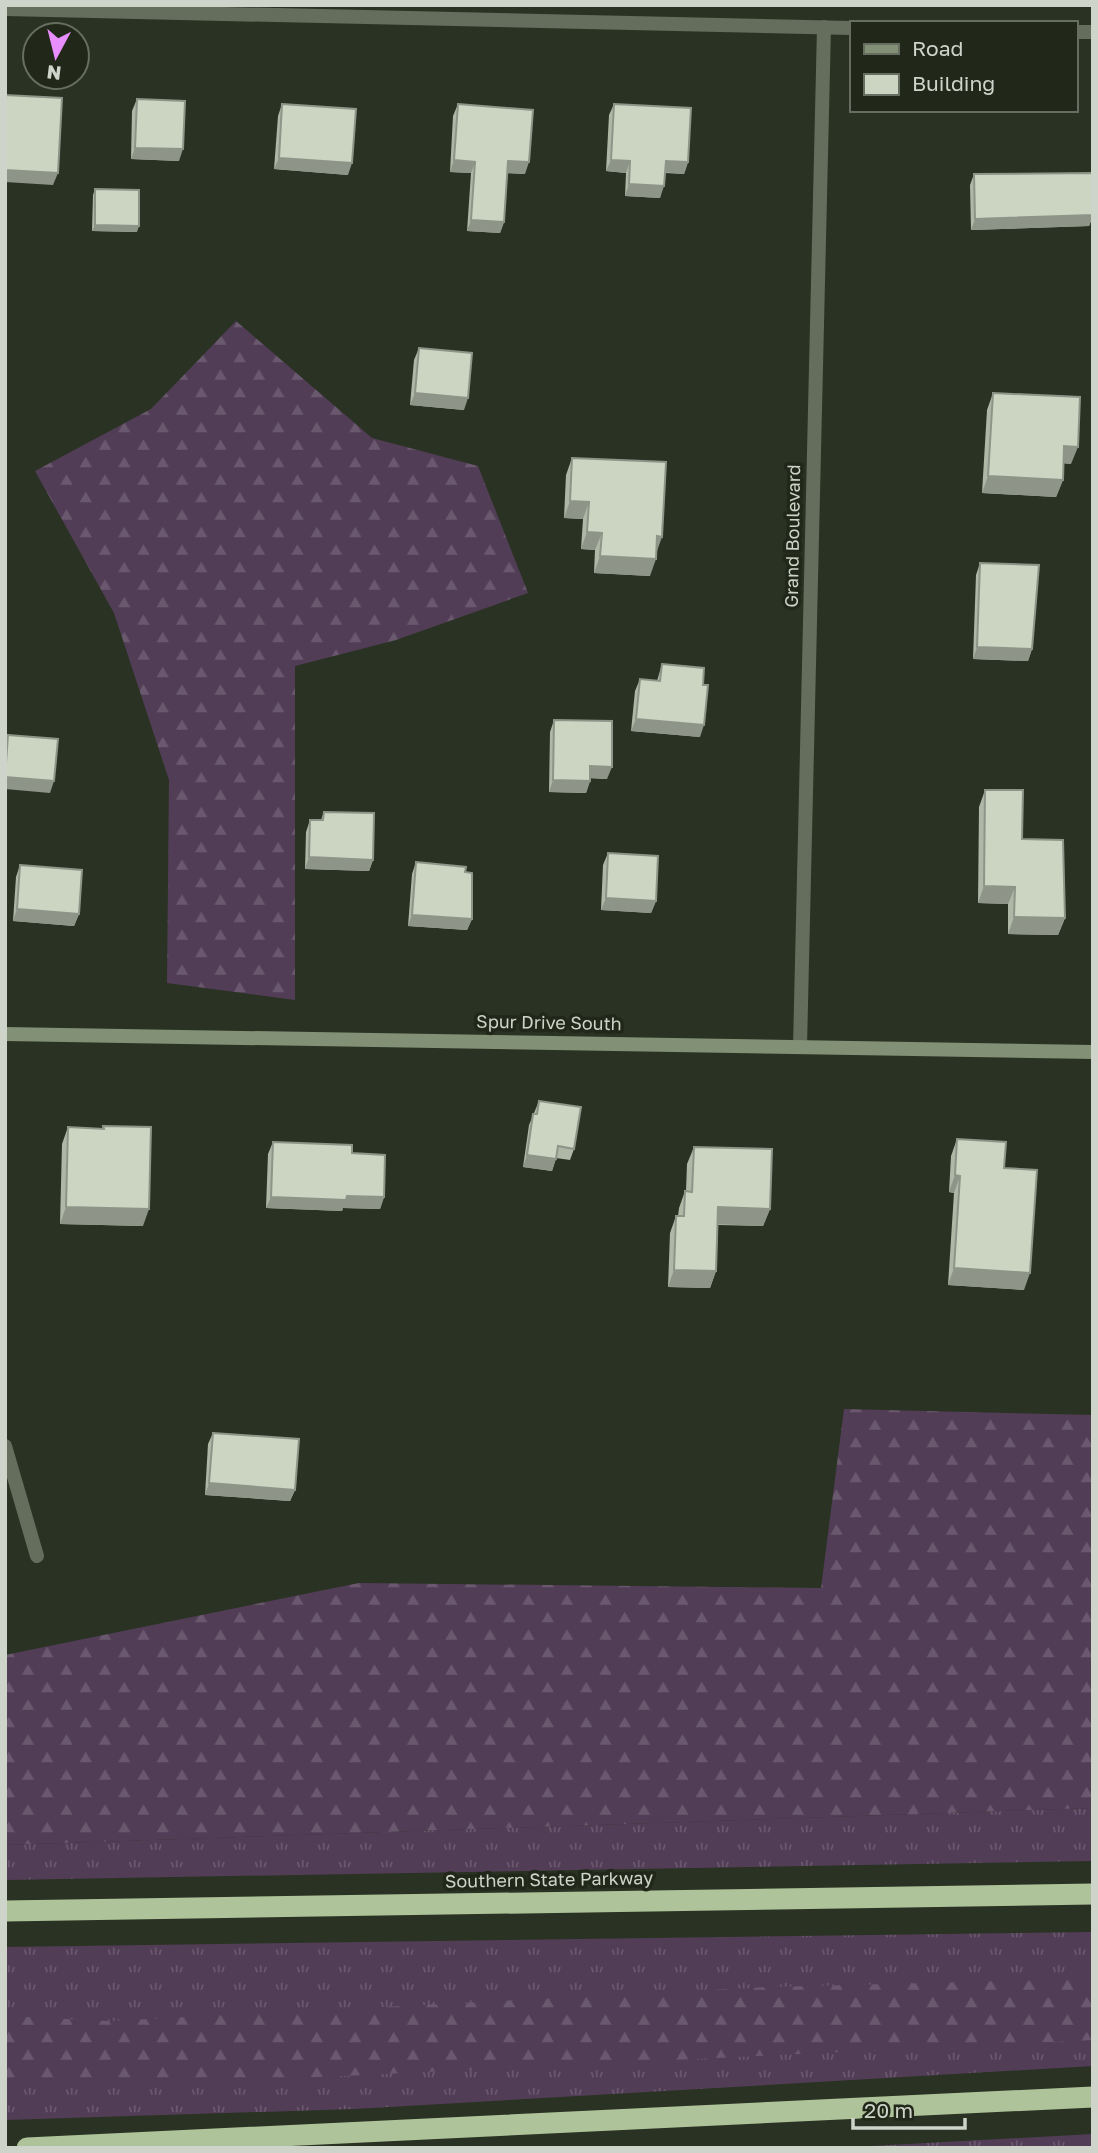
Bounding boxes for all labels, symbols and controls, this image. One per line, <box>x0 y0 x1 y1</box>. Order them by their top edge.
north arrow <box>21 21 91 91</box>
legend <box>850 21 1077 112</box>
text: Road <box>912 35 963 61</box>
text: N <box>45 61 62 86</box>
text: Building <box>912 70 995 96</box>
street label: Grand Boulevard <box>780 464 804 608</box>
street label: Spur Drive South <box>476 1010 622 1034</box>
street label: Southern State Parkway <box>445 1866 653 1892</box>
scale bar <box>853 2086 965 2130</box>
text: 20 m <box>864 2097 913 2123</box>

